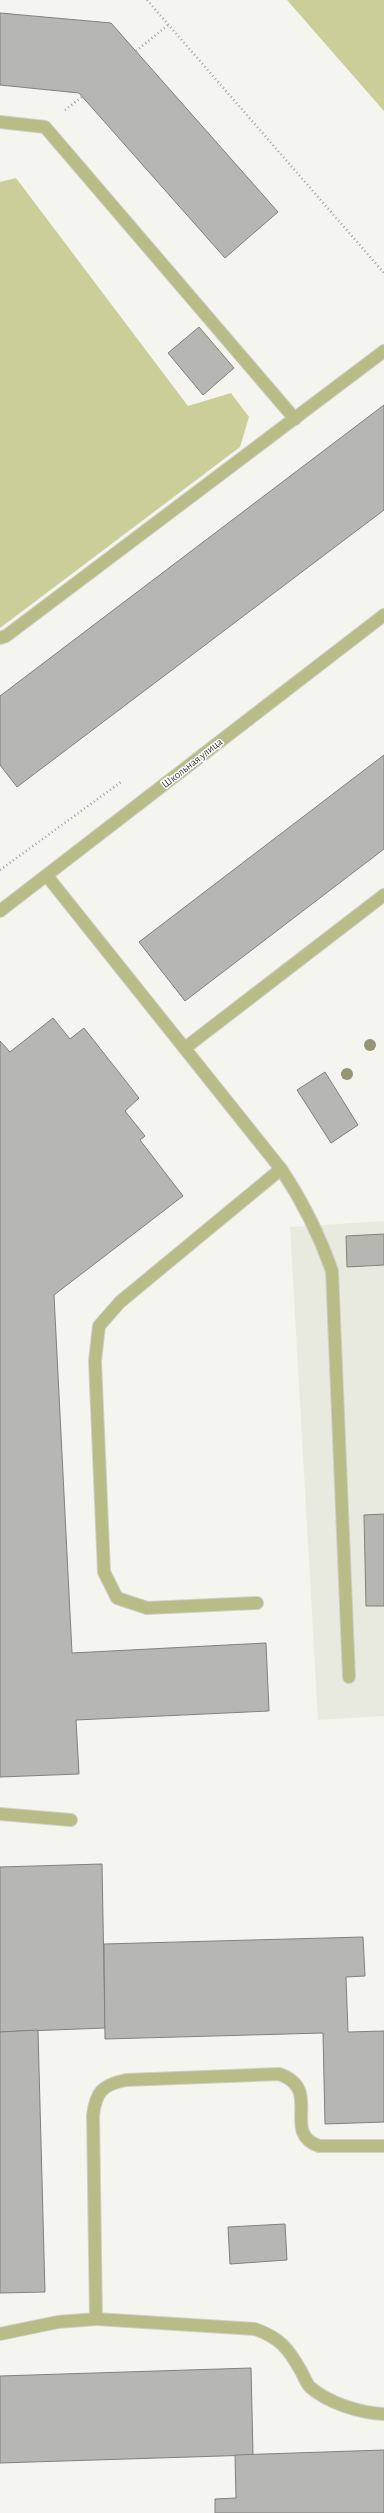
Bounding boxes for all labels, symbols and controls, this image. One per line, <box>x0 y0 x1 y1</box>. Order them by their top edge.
street label: Школьная улица <box>160 736 224 790</box>

